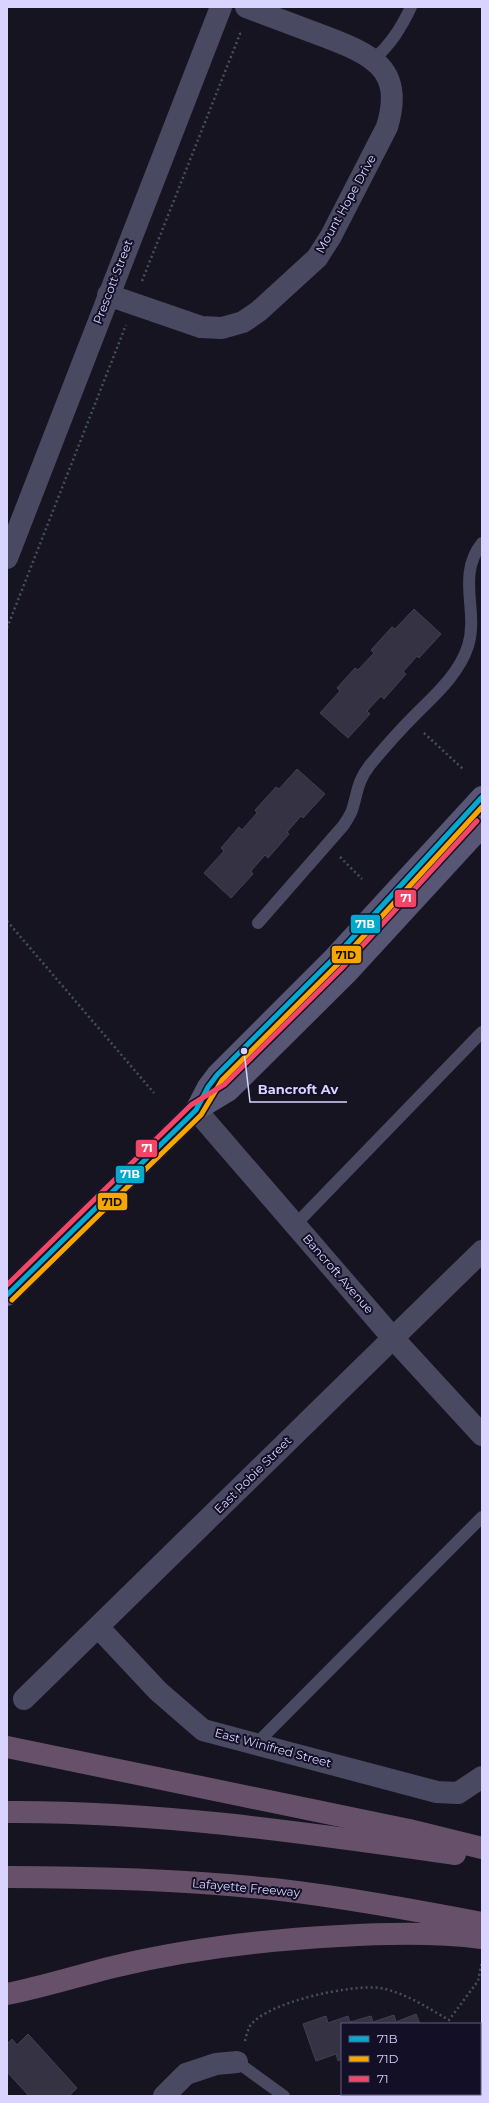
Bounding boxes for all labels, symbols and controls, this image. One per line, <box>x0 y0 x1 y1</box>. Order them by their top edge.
street label: Mount Hope Drive <box>312 152 379 256</box>
street label: Prescott Street <box>90 237 136 326</box>
line badge: 71 <box>394 889 417 908</box>
text: 71 <box>400 891 412 905</box>
line badge: 71B <box>350 914 381 934</box>
text: 71B <box>355 917 375 931</box>
line badge: 71D <box>331 945 362 964</box>
text: 71D <box>336 948 356 962</box>
callout: Bancroft Av <box>250 1077 347 1102</box>
text: Bancroft Av <box>258 1081 338 1097</box>
line badge: 71 <box>135 1139 158 1158</box>
text: 71 <box>141 1141 153 1155</box>
line badge: 71B <box>115 1165 145 1184</box>
text: 71B <box>120 1167 140 1181</box>
line badge: 71D <box>97 1192 128 1211</box>
text: 71D <box>102 1195 122 1209</box>
street label: Bancroft Avenue <box>300 1231 377 1317</box>
street label: East Robie Street <box>211 1433 294 1516</box>
street label: East Winifred Street <box>213 1725 333 1770</box>
street label: Lafayette Freeway <box>191 1875 301 1900</box>
legend <box>341 2023 481 2095</box>
text: 71B <box>377 2031 398 2046</box>
text: 71D <box>377 2051 399 2066</box>
text: 71 <box>377 2071 389 2086</box>

